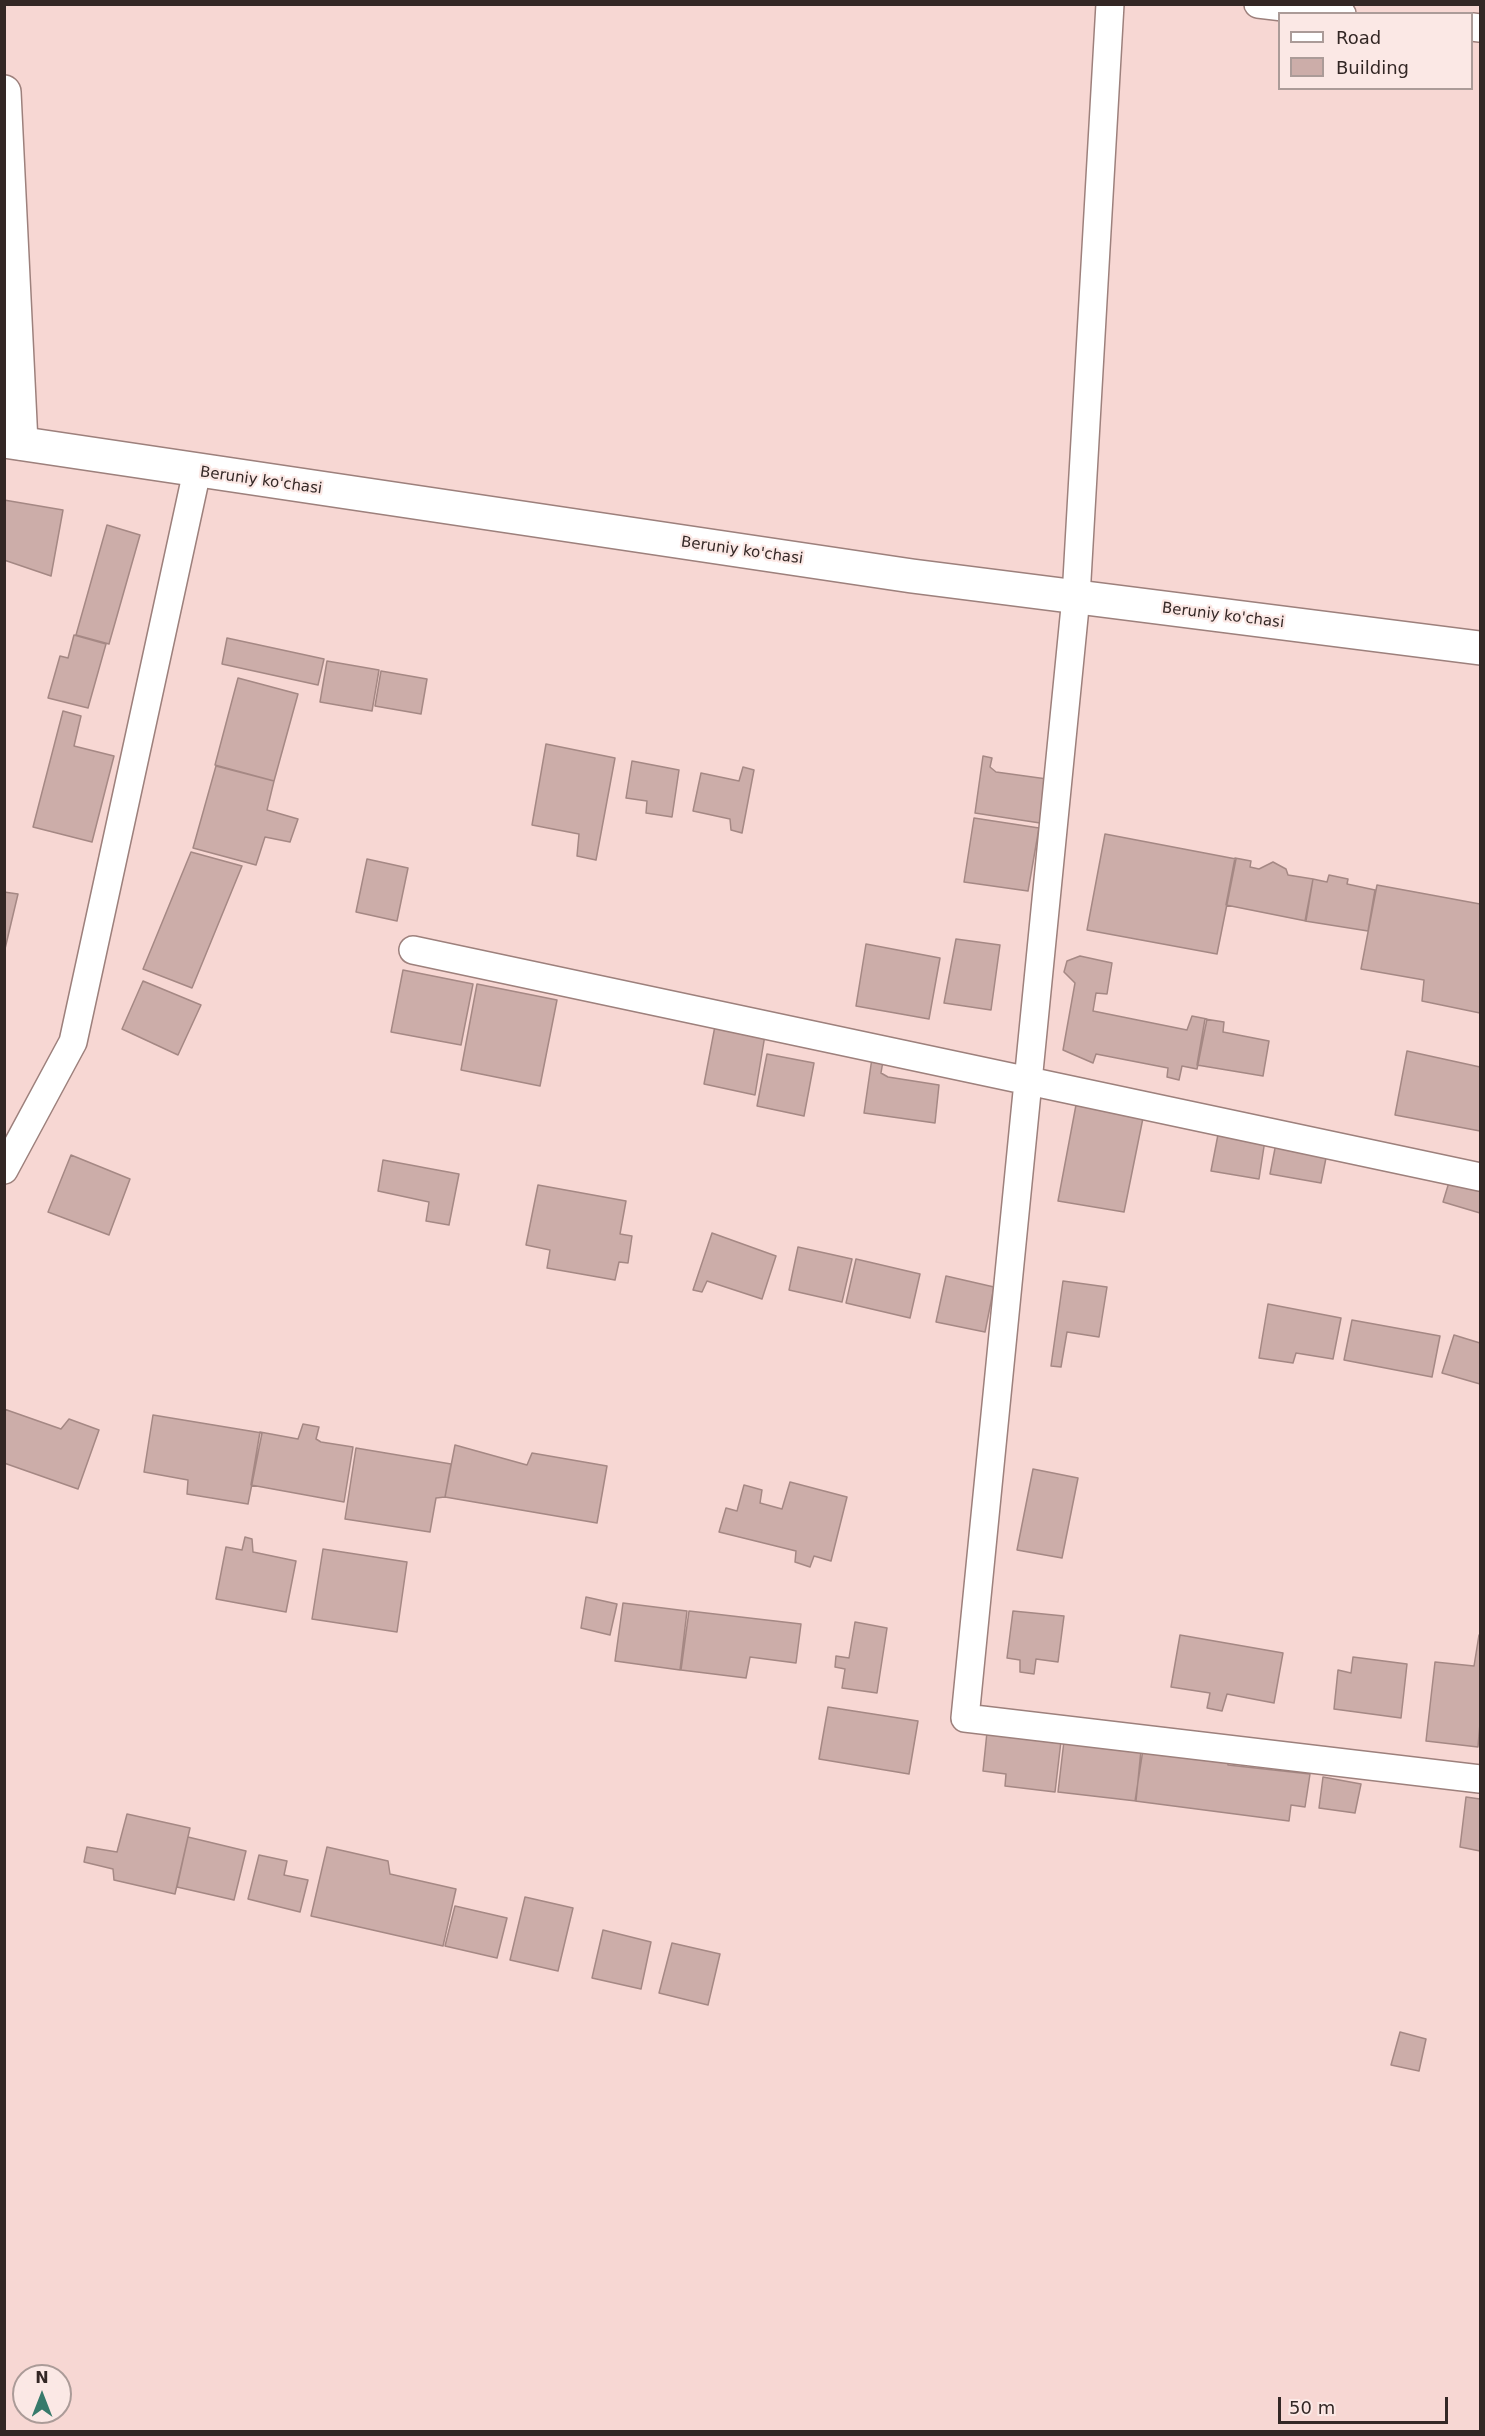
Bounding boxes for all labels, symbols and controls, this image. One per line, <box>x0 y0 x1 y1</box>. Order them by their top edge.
legend <box>1278 12 1473 90</box>
text: Road <box>1336 27 1381 48</box>
text: Building <box>1336 57 1409 78</box>
street label: Beruniy ko'chasi <box>199 464 323 498</box>
street label: Beruniy ko'chasi <box>680 534 804 568</box>
street label: Beruniy ko'chasi <box>1161 600 1285 632</box>
north arrow <box>12 2364 72 2424</box>
text: N <box>35 2368 49 2387</box>
scale bar <box>1281 2385 1450 2423</box>
text: 50 m <box>1289 2397 1335 2418</box>

